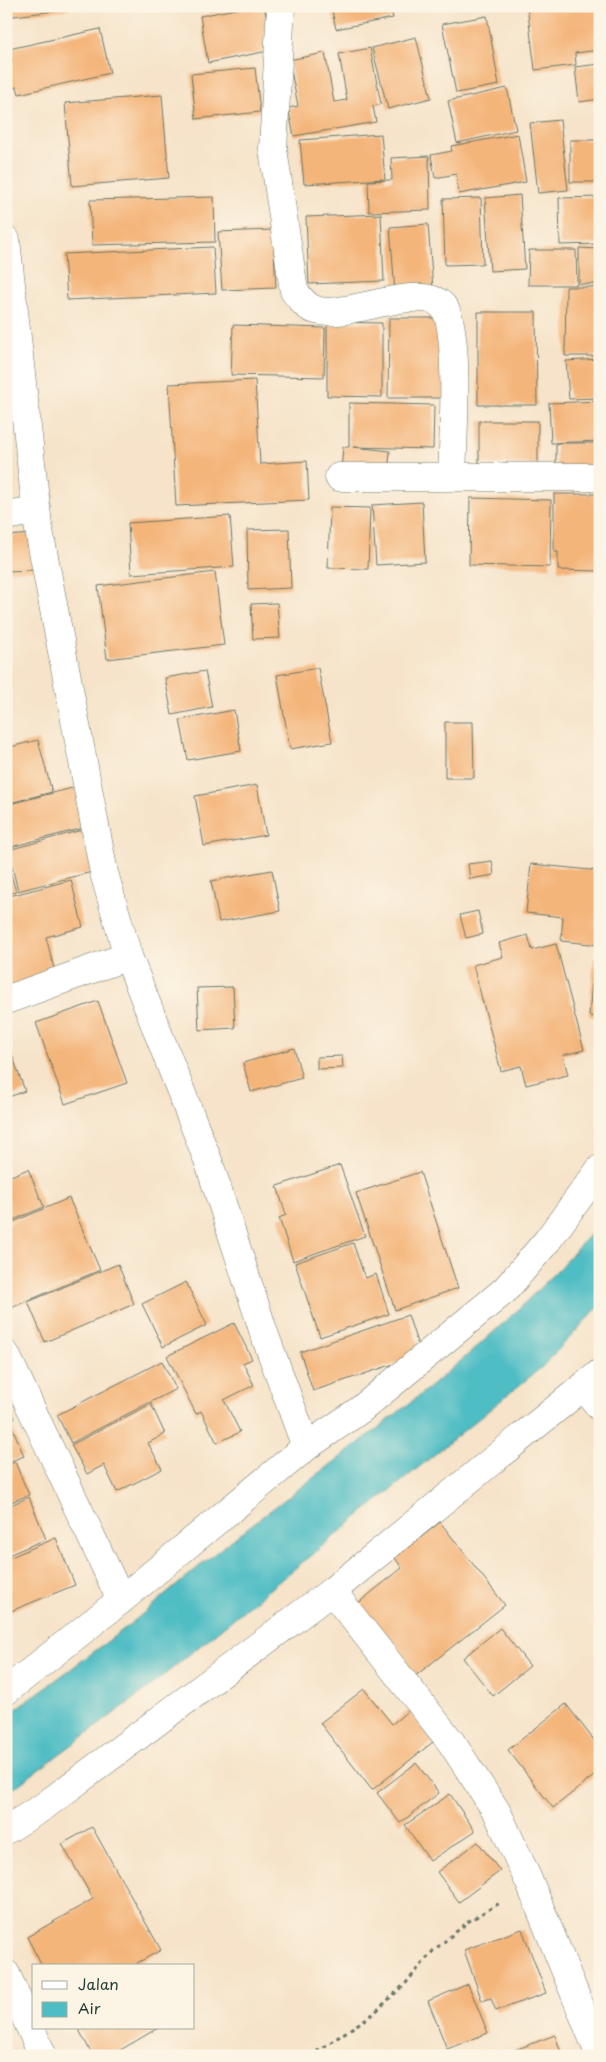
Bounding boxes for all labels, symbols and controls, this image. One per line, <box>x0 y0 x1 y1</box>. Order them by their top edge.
legend <box>32 1964 195 2030</box>
text: Jalan <box>78 1972 119 1995</box>
text: Air <box>78 1996 101 2019</box>

